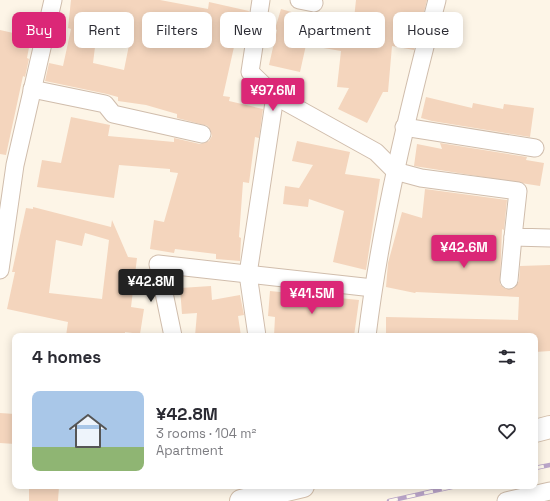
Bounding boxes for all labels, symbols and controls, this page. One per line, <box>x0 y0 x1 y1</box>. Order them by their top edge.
chip: Buy <box>12 12 66 48</box>
chip: Rent <box>74 12 134 48</box>
chip: Filters <box>142 12 212 48</box>
chip: New <box>220 12 276 48</box>
chip: Apartment <box>284 12 385 48</box>
chip: House <box>393 12 463 48</box>
pin: ¥97.6M <box>240 78 306 112</box>
text: ¥97.6M <box>250 82 296 99</box>
pin: ¥42.6M <box>431 235 497 269</box>
text: ¥42.6M <box>440 239 488 256</box>
pin: ¥42.8M <box>118 269 184 303</box>
text: ¥42.8M <box>127 273 175 290</box>
pin: ¥41.5M <box>279 281 345 315</box>
text: ¥41.5M <box>290 285 334 302</box>
text: 4 homes <box>32 346 101 368</box>
icon: filters <box>496 346 518 368</box>
text: ¥42.8M <box>156 403 218 425</box>
icon: home <box>64 407 112 455</box>
icon: heart <box>496 420 518 442</box>
text: 3 rooms · 104 m² <box>156 425 256 442</box>
text: Apartment <box>156 442 224 459</box>

